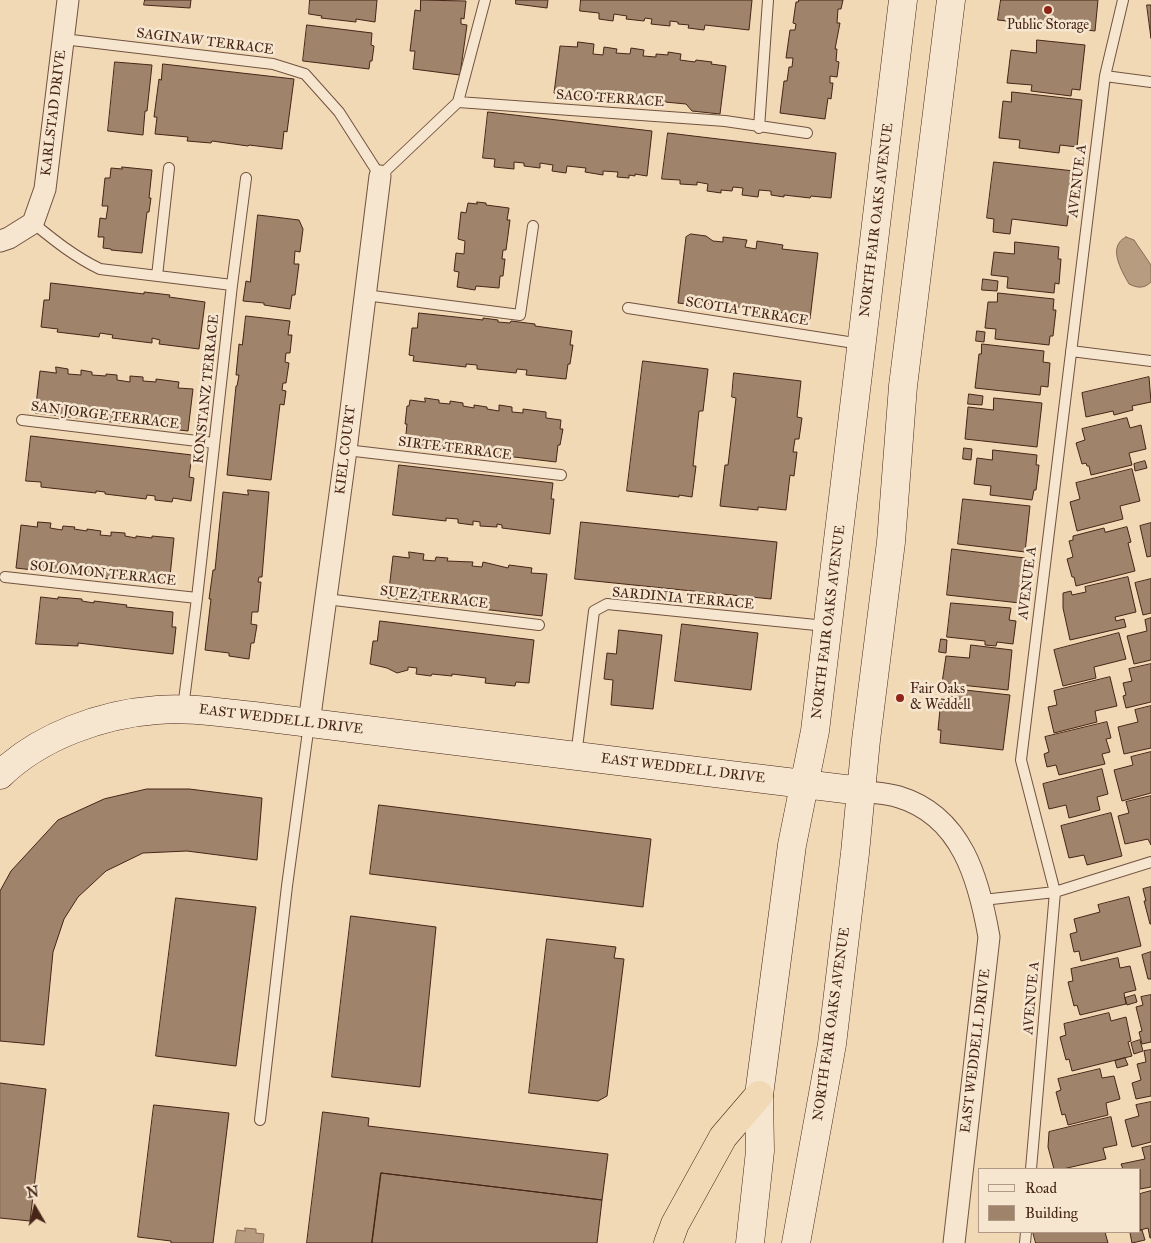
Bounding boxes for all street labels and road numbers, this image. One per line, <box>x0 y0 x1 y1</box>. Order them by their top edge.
street label: SAGINAW TERRACE <box>135 25 275 59</box>
street label: KARLSTAD DRIVE <box>38 49 70 177</box>
street label: SACO TERRACE <box>555 87 665 111</box>
street label: NORTH FAIR OAKS AVENUE <box>857 122 897 318</box>
street label: AVENUE A <box>1065 143 1091 219</box>
street label: SCOTIA TERRACE <box>684 294 810 330</box>
street label: KONSTANZ TERRACE <box>191 313 223 465</box>
street label: SAN JORGE TERRACE <box>30 399 180 433</box>
street label: KIEL COURT <box>332 404 360 496</box>
street label: SIRTE TERRACE <box>397 434 513 464</box>
street label: NORTH FAIR OAKS AVENUE <box>809 524 849 720</box>
street label: AVENUE A <box>1015 545 1041 621</box>
street label: SOLOMON TERRACE <box>29 558 177 590</box>
street label: SUEZ TERRACE <box>379 583 489 613</box>
street label: SARDINIA TERRACE <box>611 584 755 614</box>
street label: EAST WEDDELL DRIVE <box>198 702 364 738</box>
street label: EAST WEDDELL DRIVE <box>600 751 766 787</box>
street label: NORTH FAIR OAKS AVENUE <box>810 926 854 1122</box>
street label: AVENUE A <box>1020 961 1044 1035</box>
street label: EAST WEDDELL DRIVE <box>958 968 994 1134</box>

